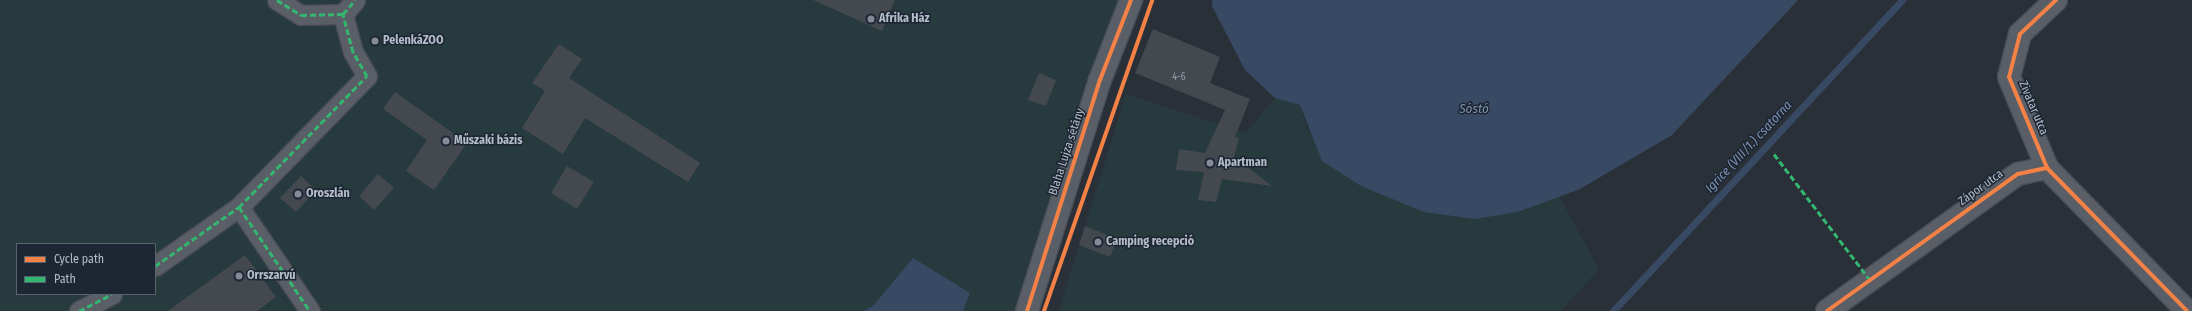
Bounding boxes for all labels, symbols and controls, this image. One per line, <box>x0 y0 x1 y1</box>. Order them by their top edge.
place label: Afrika Ház <box>879 12 930 26</box>
marker: Afrika Ház <box>866 14 876 24</box>
place label: PelenkáZOO <box>383 34 443 48</box>
marker: PelenkáZOO <box>370 36 380 46</box>
house number: 4-6 <box>1172 72 1186 84</box>
street label: Zivatar utca <box>2015 79 2051 137</box>
water label: Igrice (VIII/1.) csatorna <box>1702 98 1796 196</box>
water label: Sóstó <box>1459 101 1489 117</box>
street label: Blaha Lujza sétány <box>1046 107 1088 197</box>
place label: Műszaki bázis <box>454 134 522 148</box>
marker: Műszaki bázis <box>441 136 451 146</box>
place label: Apartman <box>1218 156 1267 170</box>
marker: Apartman <box>1205 158 1215 168</box>
street label: Zápor utca <box>1956 167 2006 209</box>
place label: Oroszlán <box>306 187 350 201</box>
marker: Oroszlán <box>293 189 303 199</box>
place label: Camping recepció <box>1106 235 1194 249</box>
marker: Camping recepció <box>1093 237 1103 247</box>
legend <box>16 243 156 295</box>
text: Cycle path <box>54 252 104 266</box>
place label: Orrszarvú <box>247 269 296 283</box>
marker: Orrszarvú <box>234 271 244 281</box>
text: Path <box>54 272 76 286</box>

